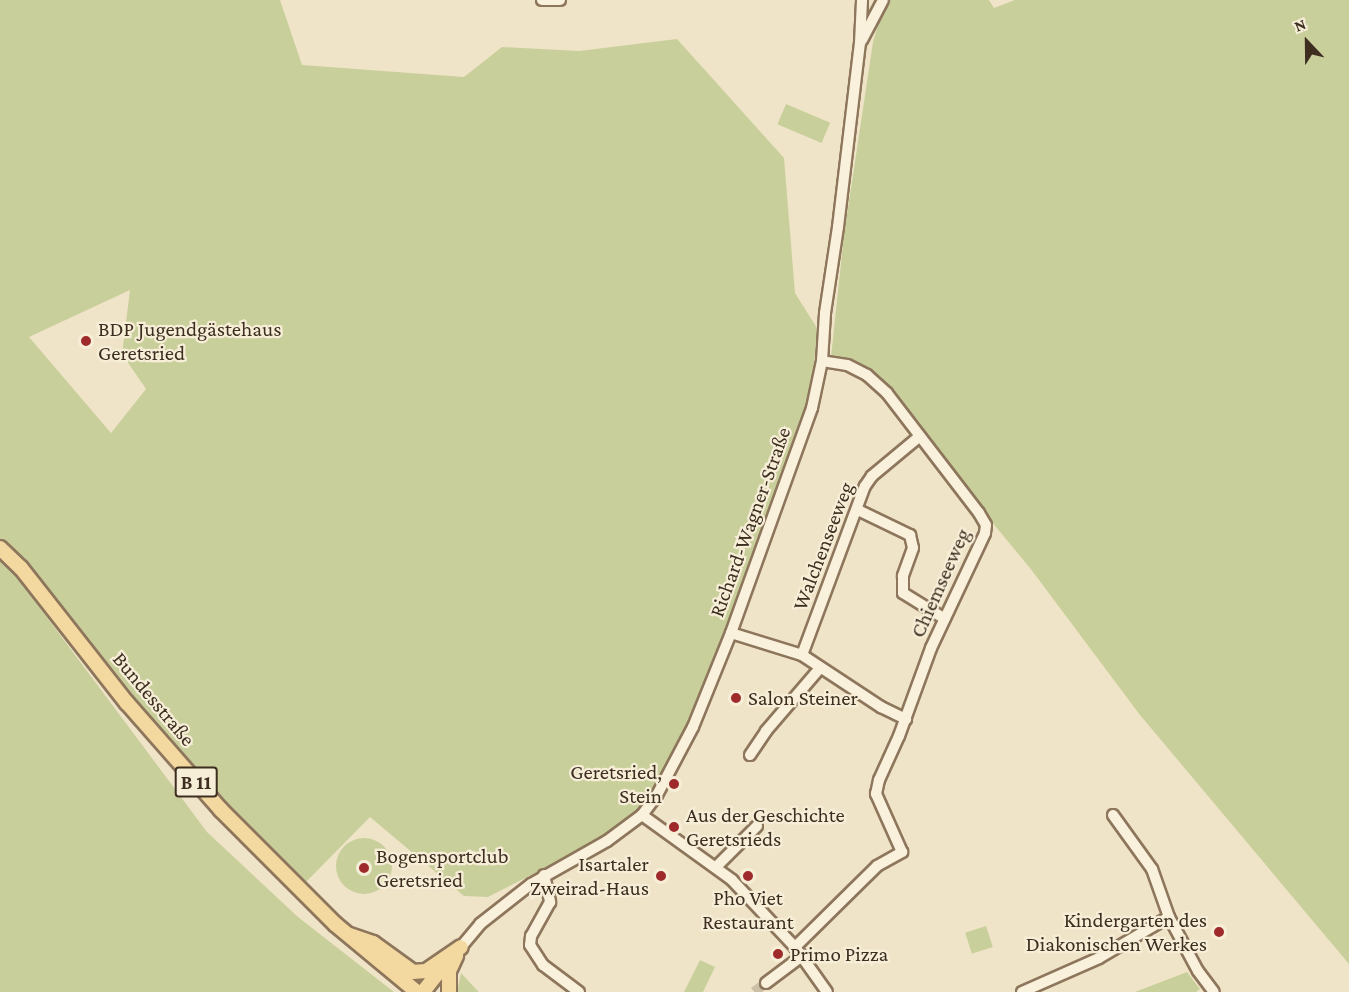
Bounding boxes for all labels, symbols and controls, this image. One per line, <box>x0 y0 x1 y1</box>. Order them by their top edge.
north arrow <box>1277 12 1337 72</box>
text: N <box>1292 15 1308 35</box>
place label: BDP Jugendgästehaus Geretsried <box>98 316 281 366</box>
marker: BDP Jugendgästehaus Geretsried <box>79 334 93 348</box>
street label: Richard-Wagner-Straße <box>704 424 796 620</box>
street label: Walchenseeweg <box>787 478 859 614</box>
street label: Chiemseeweg <box>905 525 975 641</box>
street label: Bundesstraße <box>107 647 201 751</box>
place label: Salon Steiner <box>748 685 858 711</box>
marker: Salon Steiner <box>729 691 743 705</box>
place label: Geretsried, Stein <box>570 759 662 809</box>
road number: B 11 <box>174 765 218 799</box>
marker: Geretsried, Stein <box>667 777 681 791</box>
place label: Aus der Geschichte Geretsrieds <box>686 802 845 852</box>
marker: Aus der Geschichte Geretsrieds <box>667 820 681 834</box>
place label: Bogensportclub Geretsried <box>376 843 508 893</box>
place label: Isartaler Zweirad-Haus <box>530 851 649 901</box>
marker: Bogensportclub Geretsried <box>357 861 371 875</box>
marker: Isartaler Zweirad-Haus <box>654 869 668 883</box>
marker: Pho Viet Restaurant <box>741 869 755 883</box>
place label: Pho Viet Restaurant <box>702 885 794 935</box>
place label: Kindergarten des Diakonischen Werkes <box>1026 907 1207 957</box>
marker: Kindergarten des Diakonischen Werkes <box>1212 925 1226 939</box>
place label: Primo Pizza <box>790 941 888 967</box>
marker: Primo Pizza <box>771 947 785 961</box>

